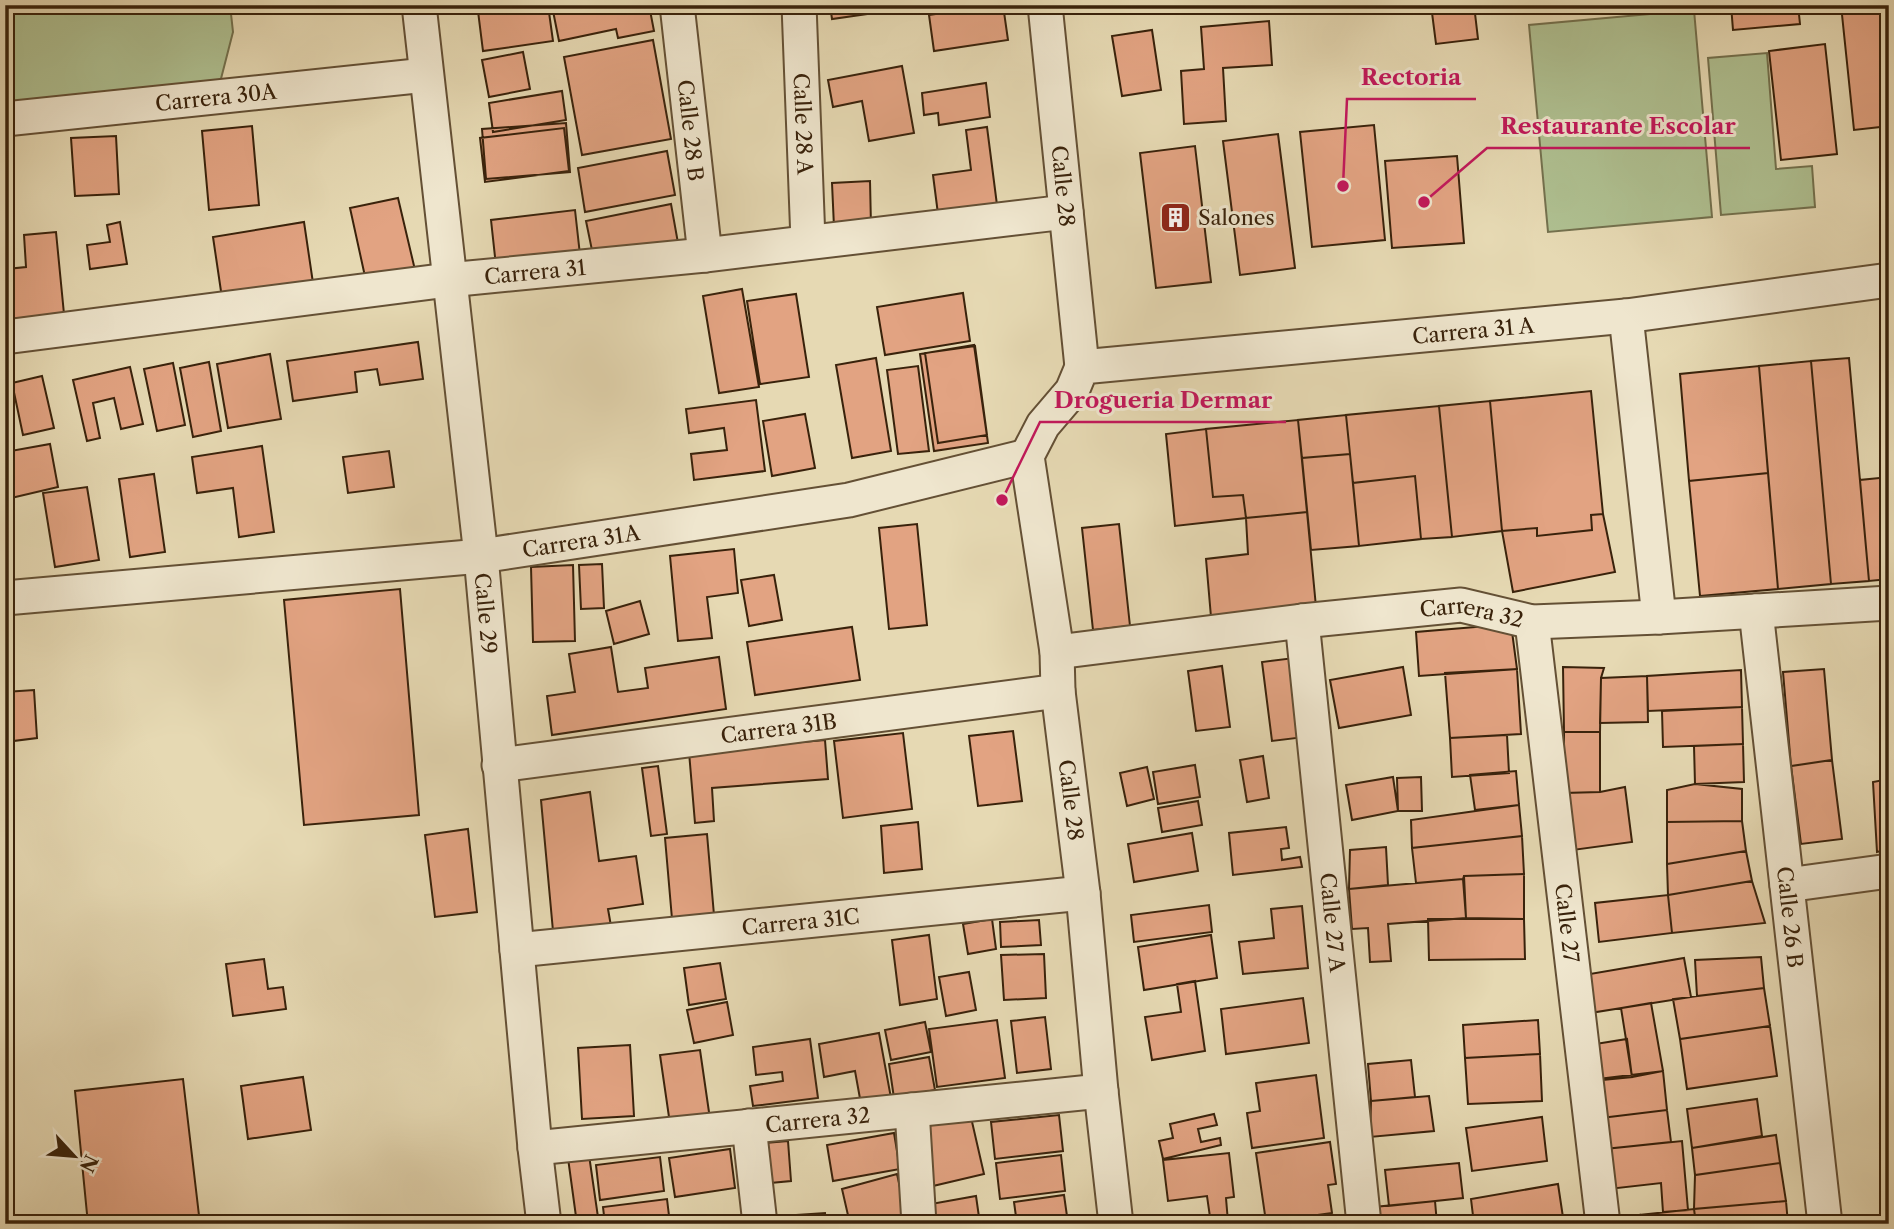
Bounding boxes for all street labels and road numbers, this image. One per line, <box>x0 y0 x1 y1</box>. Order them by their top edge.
street label: Calle 28 A <box>789 72 818 176</box>
street label: Carrera 30A <box>154 78 278 116</box>
street label: Calle 28 B <box>673 78 709 182</box>
street label: Calle 28 <box>1047 144 1080 228</box>
street label: Carrera 31 <box>483 254 587 289</box>
street label: Carrera 31 A <box>1411 312 1536 348</box>
street label: Carrera 31A <box>521 519 642 562</box>
street label: Calle 29 <box>470 572 502 655</box>
street label: Carrera 32 <box>1419 592 1526 632</box>
street label: Carrera 31B <box>719 708 838 748</box>
street label: Calle 28 <box>1054 758 1088 842</box>
street label: Calle 26 B <box>1772 865 1809 969</box>
street label: Calle 27 A <box>1315 871 1351 974</box>
street label: Calle 27 <box>1550 882 1585 965</box>
street label: Carrera 31C <box>740 903 861 940</box>
street label: Carrera 32 <box>764 1102 871 1137</box>

